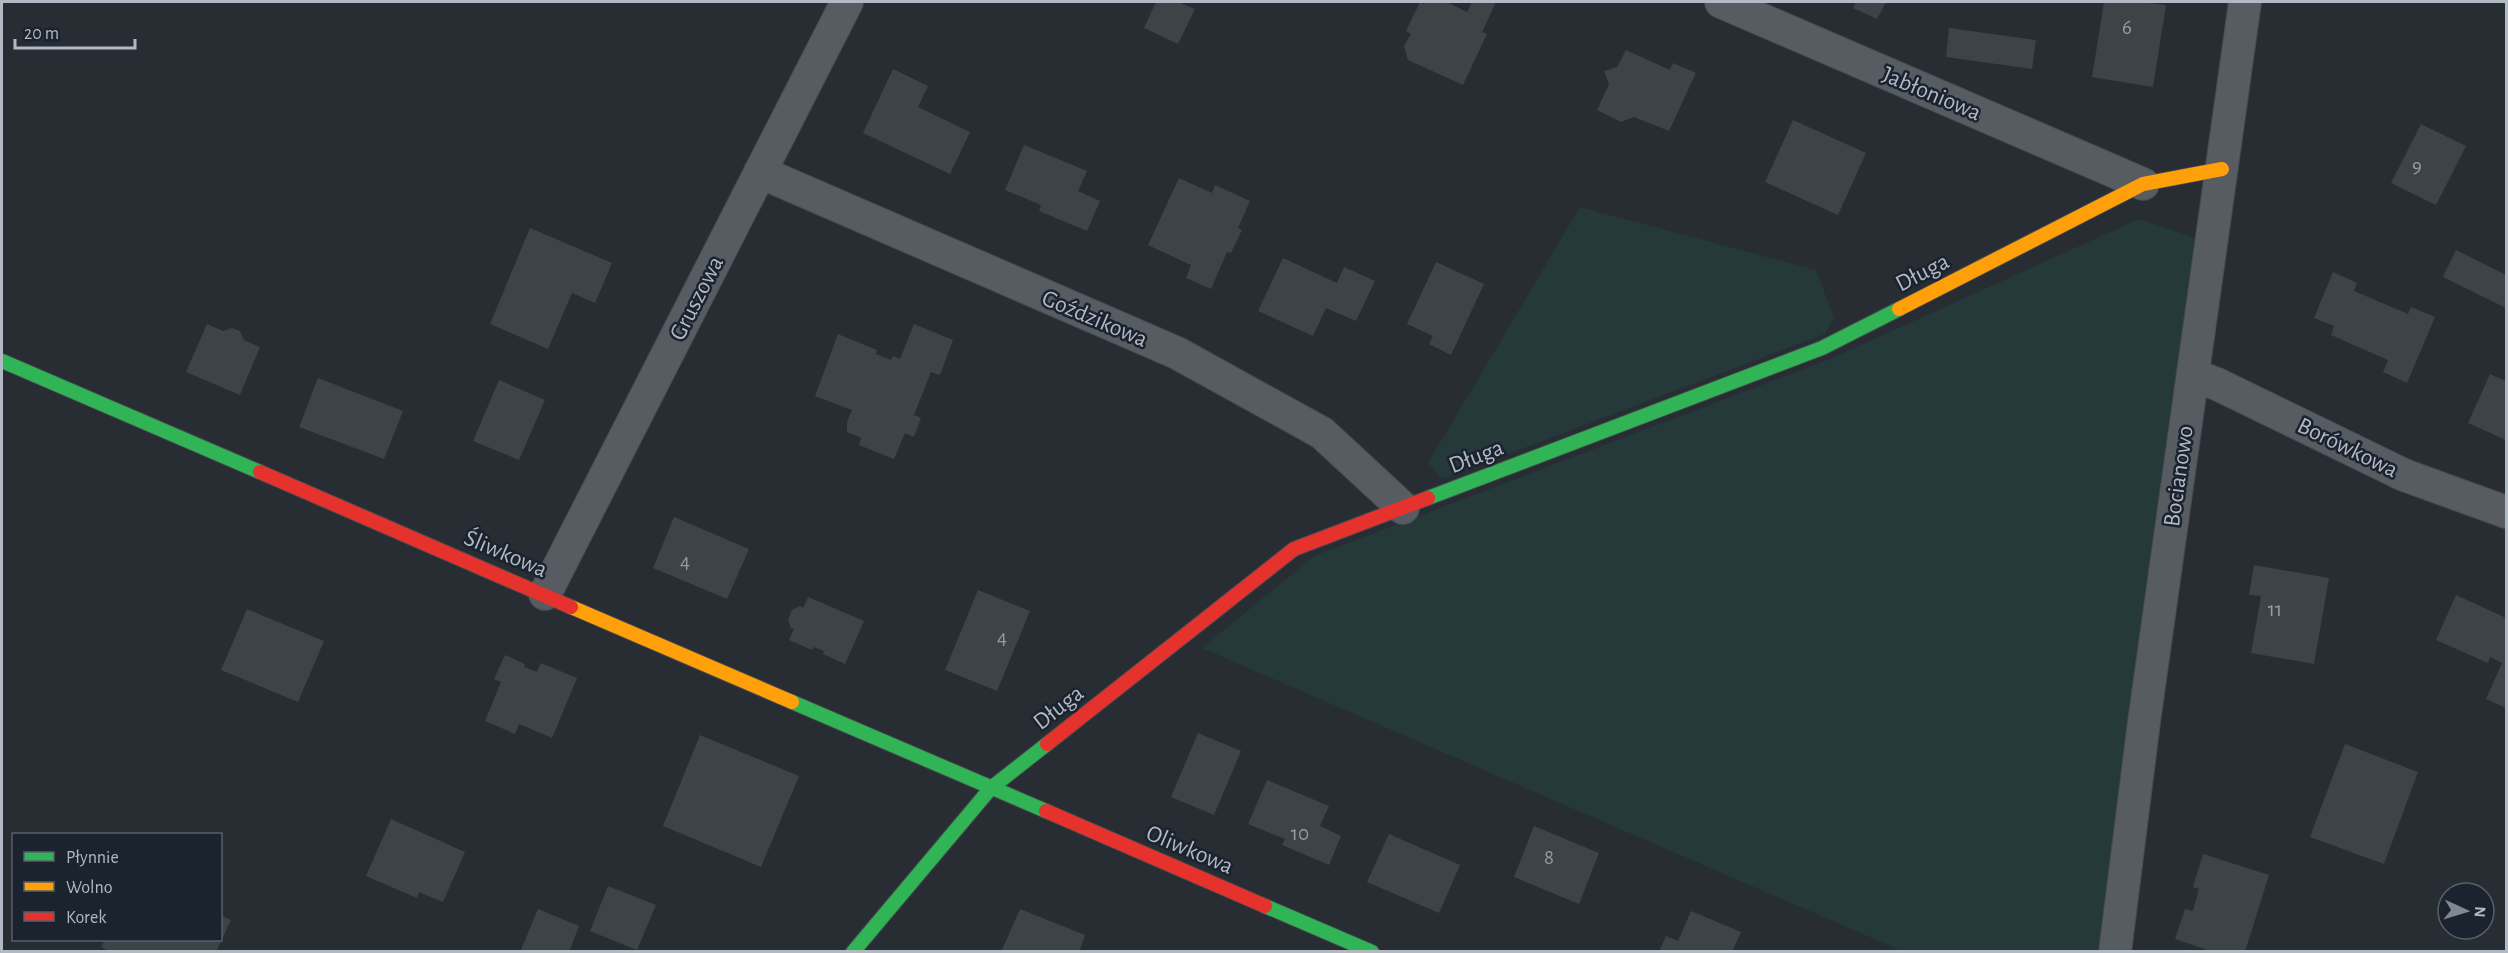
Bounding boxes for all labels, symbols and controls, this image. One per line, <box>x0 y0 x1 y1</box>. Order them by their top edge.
scale bar <box>15 12 135 50</box>
house number: 6 <box>2122 17 2132 38</box>
text: 20 m <box>24 25 59 43</box>
street label: Jabłoniowa <box>1879 62 1984 125</box>
house number: 9 <box>2412 155 2422 176</box>
street label: Długa <box>1892 249 1953 296</box>
street label: Gruszowa <box>666 253 728 344</box>
street label: Goździkowa <box>1038 286 1151 352</box>
street label: Borówkowa <box>2294 413 2402 482</box>
street label: Bocianowo <box>2160 424 2198 528</box>
street label: Długa <box>1446 436 1507 478</box>
street label: Śliwkowa <box>460 524 552 582</box>
house number: 4 <box>680 551 690 572</box>
house number: 11 <box>2268 599 2282 620</box>
house number: 4 <box>997 627 1007 648</box>
street label: Długa <box>1029 681 1088 735</box>
street label: Oliwkowa <box>1143 821 1237 879</box>
house number: 10 <box>1291 823 1309 844</box>
legend <box>12 833 222 941</box>
house number: 8 <box>1544 847 1554 868</box>
text: Płynnie <box>66 849 119 867</box>
text: Wolno <box>66 879 113 897</box>
north arrow <box>2436 881 2496 941</box>
text: N <box>2472 906 2488 918</box>
text: Korek <box>66 909 107 927</box>

